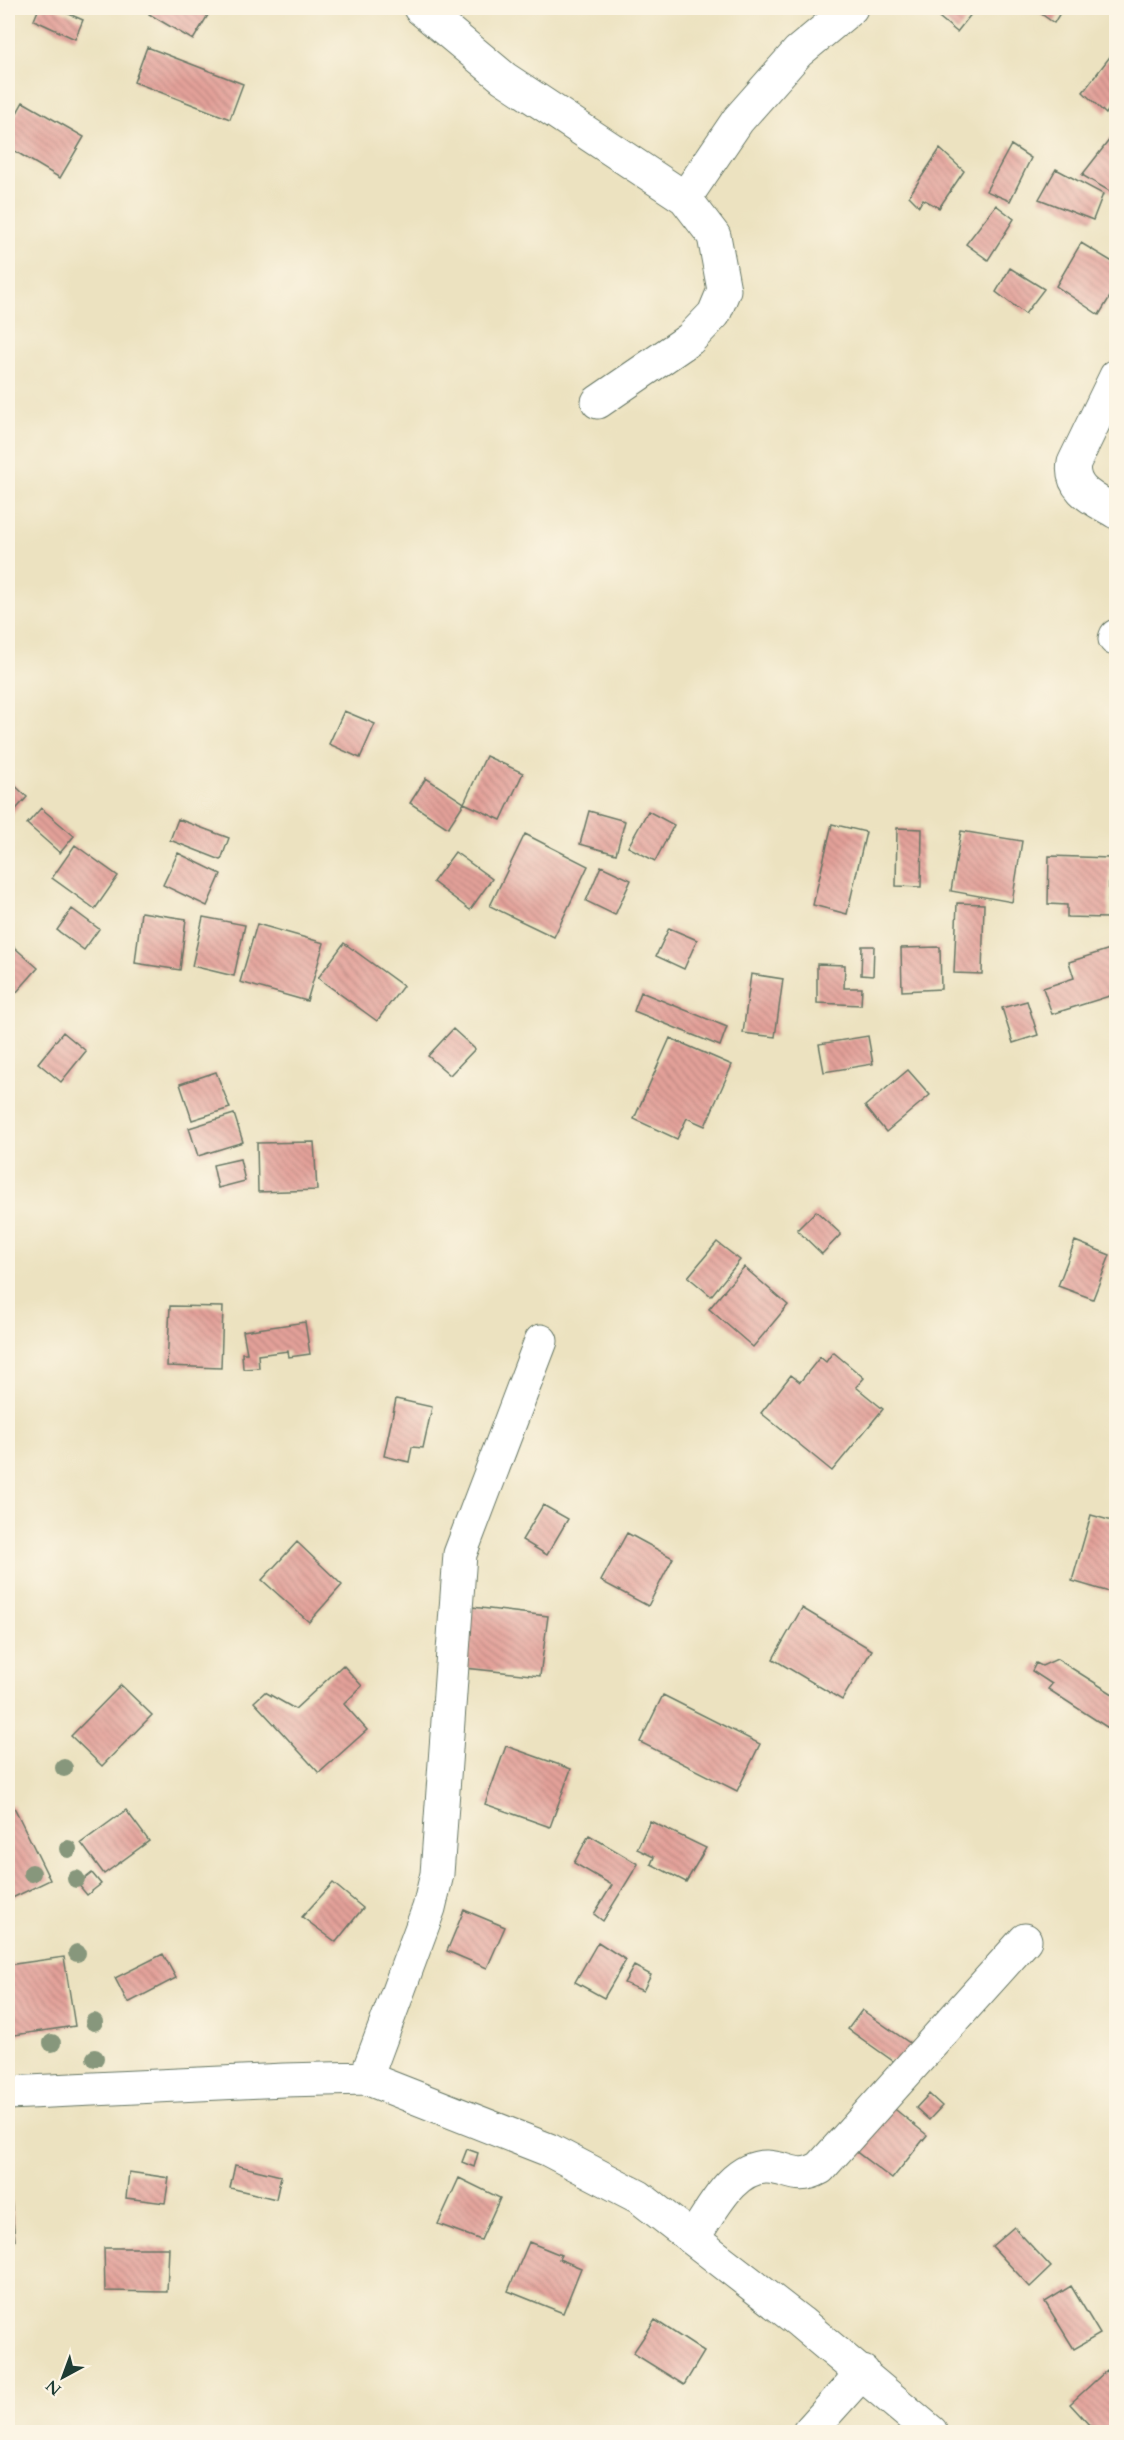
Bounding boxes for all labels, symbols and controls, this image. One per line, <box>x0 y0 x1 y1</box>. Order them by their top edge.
north arrow <box>33 2347 93 2407</box>
text: N <box>41 2375 66 2400</box>

